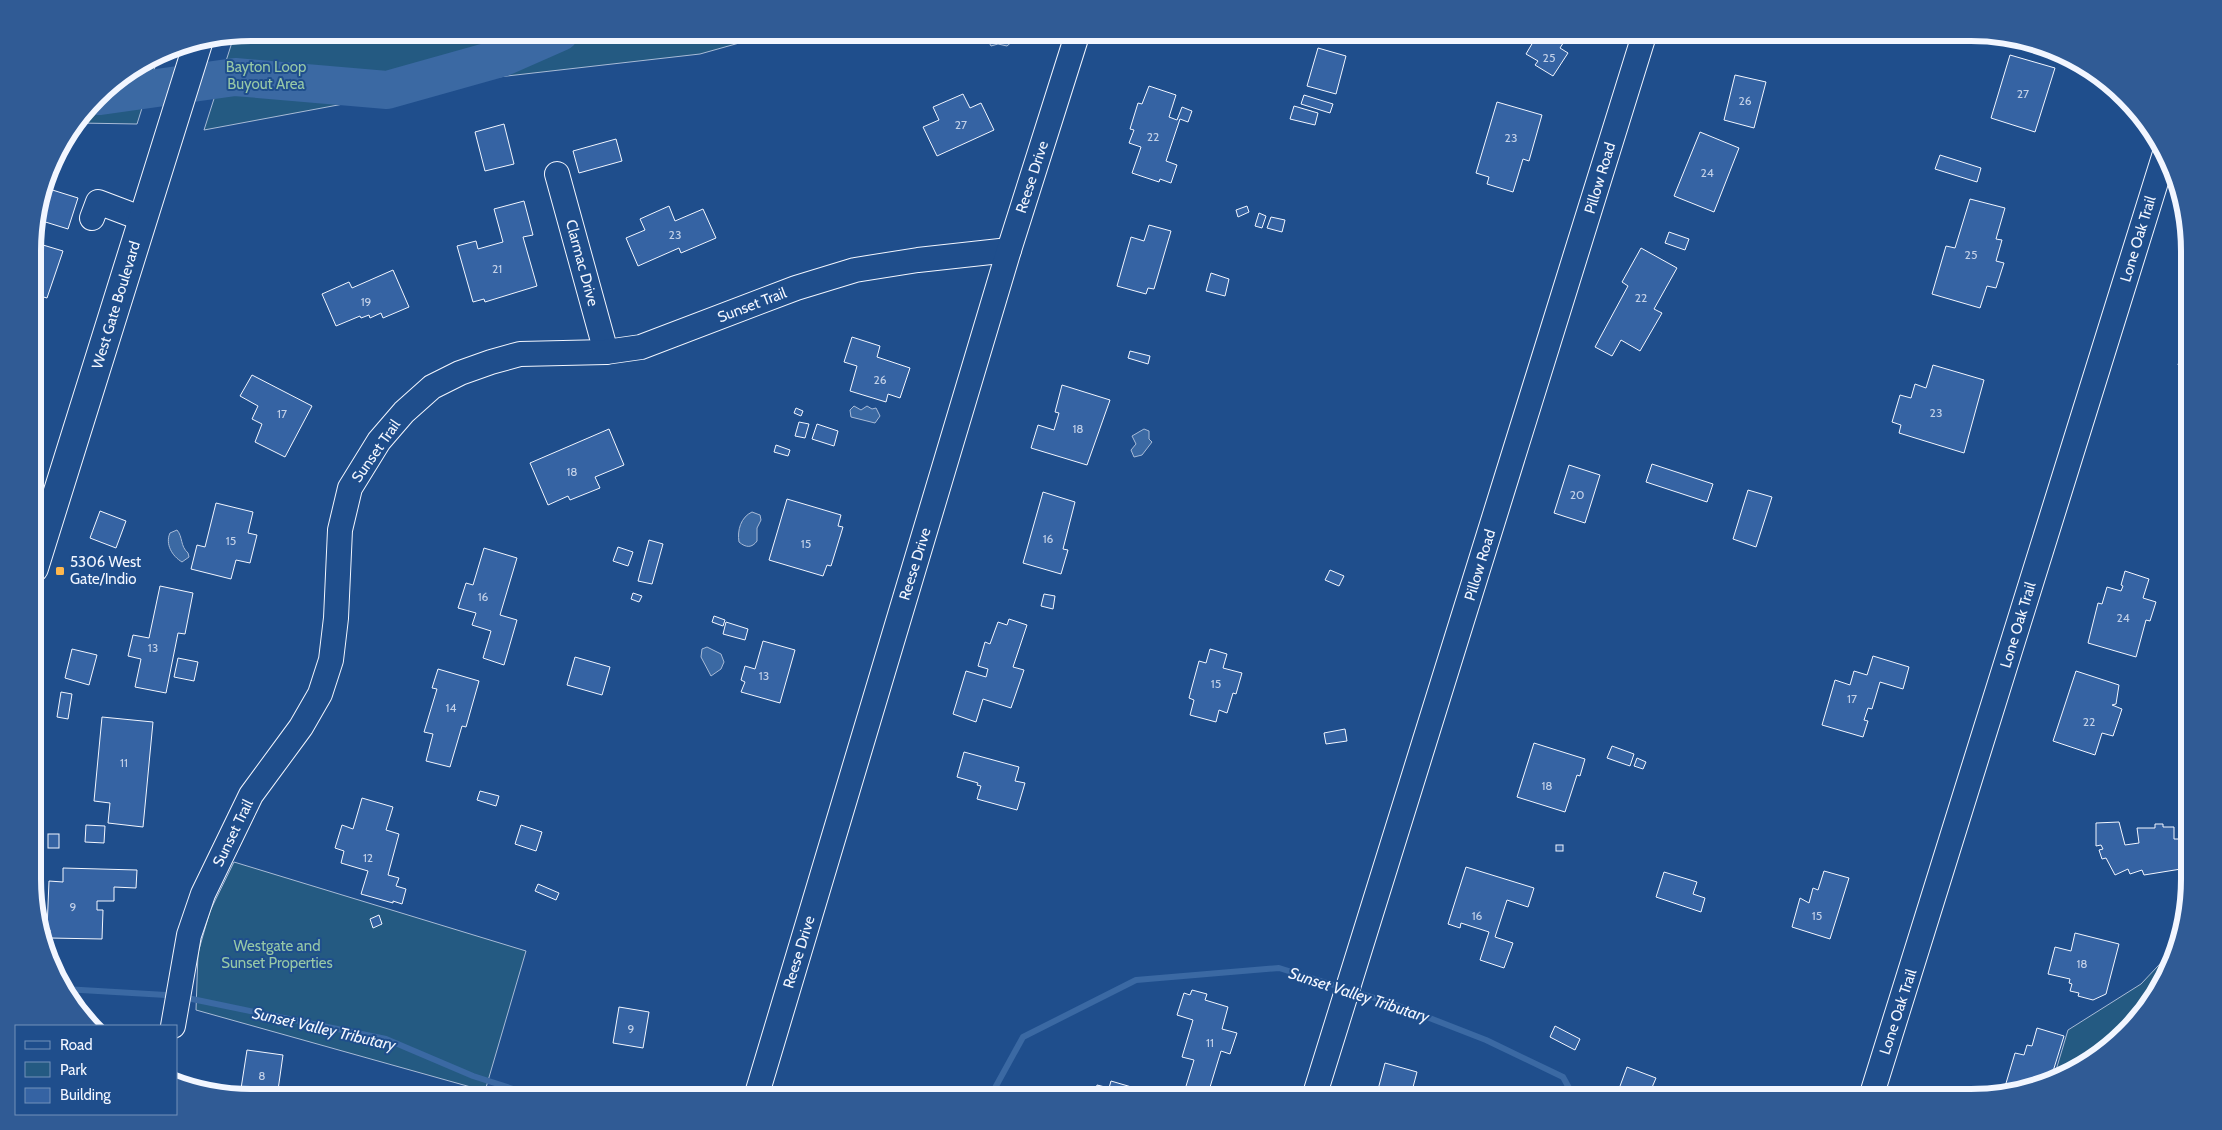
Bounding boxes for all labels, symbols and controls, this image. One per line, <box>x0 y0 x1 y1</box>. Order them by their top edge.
house number: 25 <box>1543 50 1555 65</box>
park label: Bayton Loop Buyout Area <box>226 58 306 93</box>
house number: 27 <box>2017 86 2029 101</box>
house number: 26 <box>1738 93 1752 108</box>
house number: 27 <box>955 117 967 132</box>
house number: 22 <box>1147 129 1159 144</box>
house number: 23 <box>1505 130 1517 145</box>
street label: Reese Drive <box>1012 138 1052 215</box>
street label: Pillow Road <box>1581 140 1619 216</box>
house number: 24 <box>1700 165 1714 180</box>
street label: Lone Oak Trail <box>2116 193 2160 284</box>
street label: Clarmac Drive <box>562 218 602 309</box>
house number: 23 <box>669 227 681 242</box>
street label: West Gate Boulevard <box>88 239 144 371</box>
house number: 25 <box>1965 247 1977 262</box>
house number: 21 <box>492 261 502 276</box>
street label: Sunset Trail <box>715 283 789 326</box>
house number: 22 <box>1635 290 1647 305</box>
house number: 19 <box>361 294 372 309</box>
house number: 26 <box>873 372 887 387</box>
house number: 23 <box>1930 405 1942 420</box>
house number: 17 <box>277 406 287 421</box>
street label: Sunset Trail <box>348 416 404 486</box>
house number: 18 <box>1072 421 1084 436</box>
house number: 18 <box>566 464 578 479</box>
house number: 20 <box>1570 487 1584 502</box>
street label: Reese Drive <box>895 525 935 603</box>
street label: Pillow Road <box>1461 527 1499 603</box>
house number: 16 <box>1043 531 1054 546</box>
house number: 15 <box>226 533 236 548</box>
house number: 15 <box>801 536 811 551</box>
place label: 5306 West Gate/Indio <box>70 553 141 588</box>
marker: 5306 West Gate/Indio <box>54 565 66 577</box>
street label: Lone Oak Trail <box>1996 579 2040 670</box>
house number: 16 <box>478 589 489 604</box>
house number: 24 <box>2116 610 2130 625</box>
house number: 13 <box>148 640 158 655</box>
house number: 13 <box>759 668 769 683</box>
house number: 15 <box>1211 676 1221 691</box>
house number: 17 <box>1847 691 1857 706</box>
house number: 14 <box>446 700 456 715</box>
house number: 22 <box>2083 714 2095 729</box>
house number: 11 <box>120 755 128 770</box>
house number: 18 <box>1541 778 1553 793</box>
street label: Sunset Trail <box>209 796 257 870</box>
house number: 12 <box>363 850 373 865</box>
house number: 9 <box>70 899 77 914</box>
house number: 16 <box>1472 908 1483 923</box>
house number: 15 <box>1812 908 1822 923</box>
street label: Reese Drive <box>779 913 819 991</box>
park label: Westgate and Sunset Properties <box>221 937 333 972</box>
house number: 18 <box>2076 956 2088 971</box>
water label: Sunset Valley Tributary <box>1286 963 1432 1027</box>
street label: Lone Oak Trail <box>1876 966 1920 1057</box>
water label: Sunset Valley Tributary <box>251 1003 398 1055</box>
house number: 9 <box>628 1021 635 1036</box>
legend <box>15 1025 178 1115</box>
house number: 11 <box>1206 1035 1214 1050</box>
text: Road <box>60 1036 93 1054</box>
text: Park <box>60 1061 87 1079</box>
house number: 8 <box>258 1068 266 1083</box>
text: Building <box>60 1086 111 1104</box>

